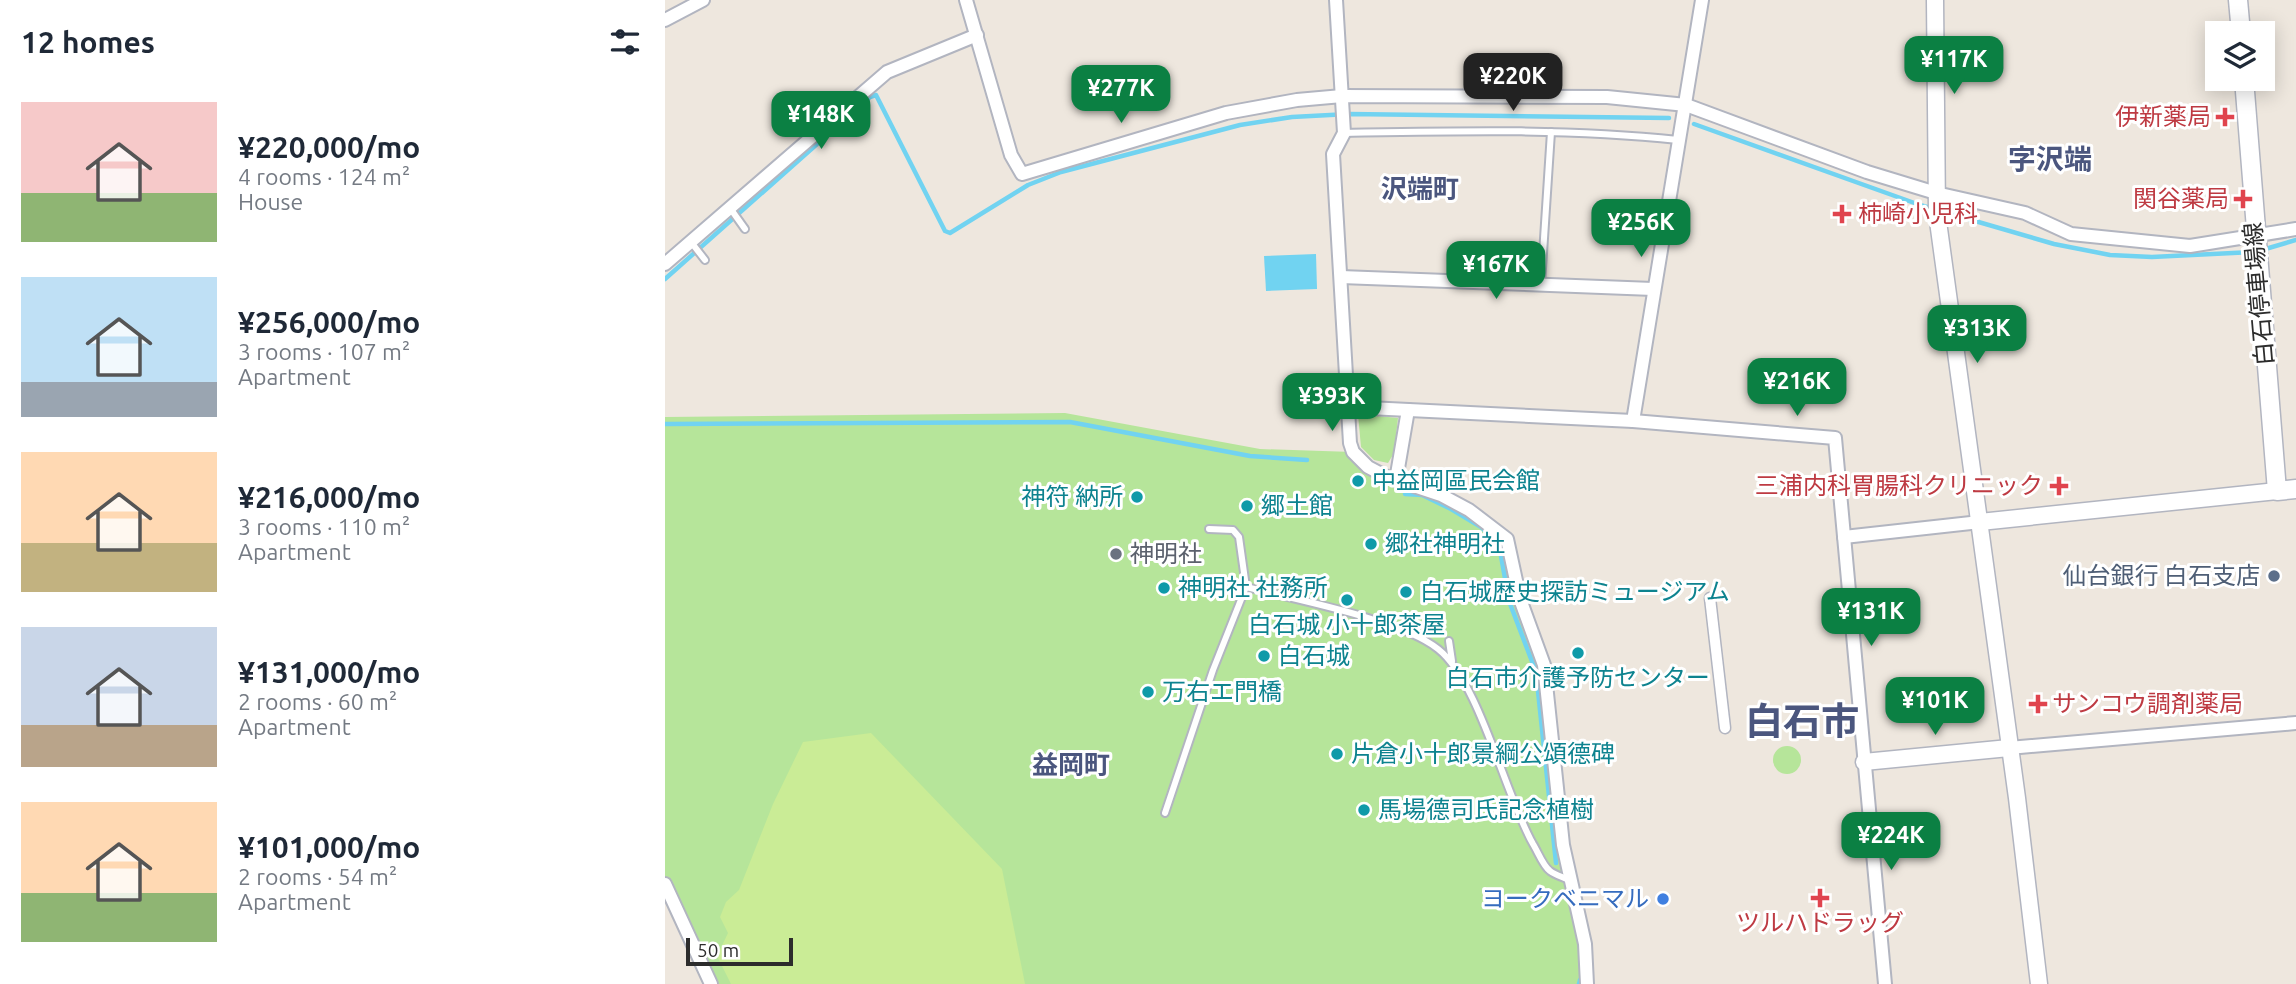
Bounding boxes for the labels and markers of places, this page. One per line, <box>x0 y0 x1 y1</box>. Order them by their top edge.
pin: ¥117K <box>1905 36 2003 96</box>
pin: ¥220K <box>1464 54 1562 113</box>
pin: ¥277K <box>1072 66 1170 125</box>
pin: ¥148K <box>772 92 870 151</box>
place label: 伊新薬局 <box>2115 103 2211 130</box>
marker: 伊新薬局 <box>2217 109 2233 125</box>
place label: 関谷薬局 <box>2133 185 2229 212</box>
marker: 関谷薬局 <box>2235 191 2251 207</box>
pin: ¥256K <box>1592 200 1690 259</box>
place label: 柿崎小児科 <box>1858 200 1978 227</box>
marker: 柿崎小児科 <box>1832 204 1852 224</box>
pin: ¥167K <box>1447 242 1545 301</box>
pin: ¥313K <box>1928 306 2026 365</box>
pin: ¥216K <box>1748 358 1846 418</box>
pin: ¥393K <box>1283 374 1381 433</box>
place label: 中益岡區民会館 <box>1372 467 1540 494</box>
place label: 三浦内科胃腸科クリニック <box>1755 472 2043 499</box>
marker: 中益岡區民会館 <box>1350 473 1366 489</box>
marker: 三浦内科胃腸科クリニック <box>2049 476 2069 496</box>
place label: 神符 納所 <box>1022 483 1123 510</box>
marker: 神符 納所 <box>1129 489 1145 505</box>
place label: 郷土館 <box>1261 492 1333 519</box>
marker: 郷土館 <box>1239 498 1255 514</box>
place label: 郷社神明社 <box>1385 530 1505 557</box>
marker: 郷社神明社 <box>1363 536 1379 552</box>
place label: 神明社 <box>1130 540 1202 567</box>
marker: 神明社 <box>1108 546 1124 562</box>
place label: 仙台銀行 白石支店 <box>2063 562 2260 589</box>
marker: 仙台銀行 白石支店 <box>2266 568 2282 584</box>
place label: 神明社 社務所 <box>1178 574 1328 601</box>
place label: 白石城歴史探訪ミュージアム <box>1420 578 1730 605</box>
marker: 神明社 社務所 <box>1156 580 1172 596</box>
marker: 白石城歴史探訪ミュージアム <box>1398 584 1414 600</box>
pin: ¥131K <box>1822 588 1920 648</box>
marker: 白石城 小十郎茶屋 <box>1339 592 1355 608</box>
place label: 白石城 小十郎茶屋 <box>1248 611 1446 638</box>
place label: 白石城 <box>1278 642 1350 669</box>
marker: 白石市介護予防センター <box>1570 645 1586 661</box>
marker: 白石城 <box>1256 648 1272 664</box>
place label: 白石市介護予防センター <box>1446 664 1710 691</box>
place label: 万右エ門橋 <box>1162 678 1282 705</box>
pin: ¥101K <box>1886 678 1984 737</box>
marker: 万右エ門橋 <box>1140 684 1156 700</box>
place label: サンコウ調剤薬局 <box>2052 690 2243 717</box>
marker: サンコウ調剤薬局 <box>2030 696 2046 712</box>
place label: 片倉小十郎景綱公頌德碑 <box>1351 740 1615 767</box>
marker: 片倉小十郎景綱公頌德碑 <box>1329 746 1345 762</box>
place label: 馬場德司氏記念植樹 <box>1378 796 1594 823</box>
marker: 馬場德司氏記念植樹 <box>1356 802 1372 818</box>
pin: ¥224K <box>1842 812 1940 872</box>
place label: ヨークベニマル <box>1481 885 1649 912</box>
marker: ツルハドラッグ <box>1812 890 1828 906</box>
marker: ヨークベニマル <box>1655 891 1671 907</box>
place label: ツルハドラッグ <box>1736 909 1904 936</box>

